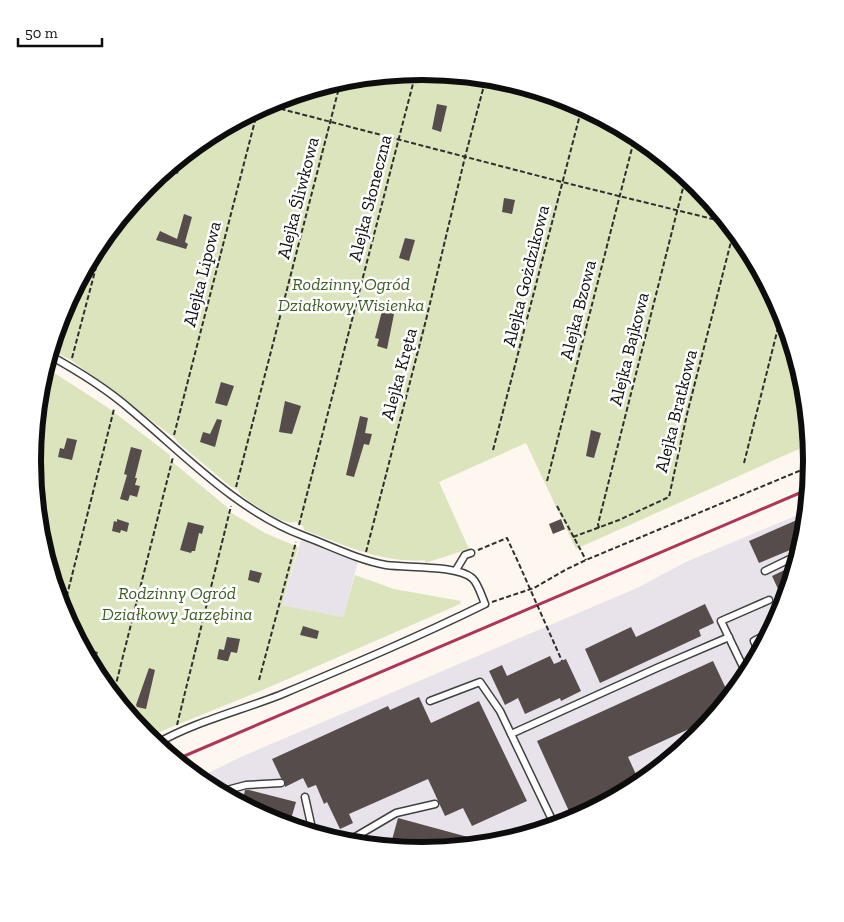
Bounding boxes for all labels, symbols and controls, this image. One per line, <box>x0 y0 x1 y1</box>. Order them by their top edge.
scale bar <box>18 15 101 47</box>
text: 50 m <box>25 24 58 42</box>
street label: Alejka Słoneczna <box>344 132 396 264</box>
street label: Alejka Śliwkowa <box>272 134 324 261</box>
street label: Alejka Gożdzikowa <box>498 202 554 349</box>
street label: Alejka Lipowa <box>178 219 226 329</box>
street label: Alejka Bzowa <box>555 257 601 362</box>
park label: Rodzinny Ogród Działkowy Wisienka <box>278 273 424 316</box>
street label: Alejka Bajkowa <box>604 290 654 408</box>
street label: Alejka Kręta <box>376 325 422 423</box>
street label: Alejka Bratkowa <box>650 347 702 475</box>
park label: Rodzinny Ogród Działkowy Jarzębina <box>102 582 252 625</box>

